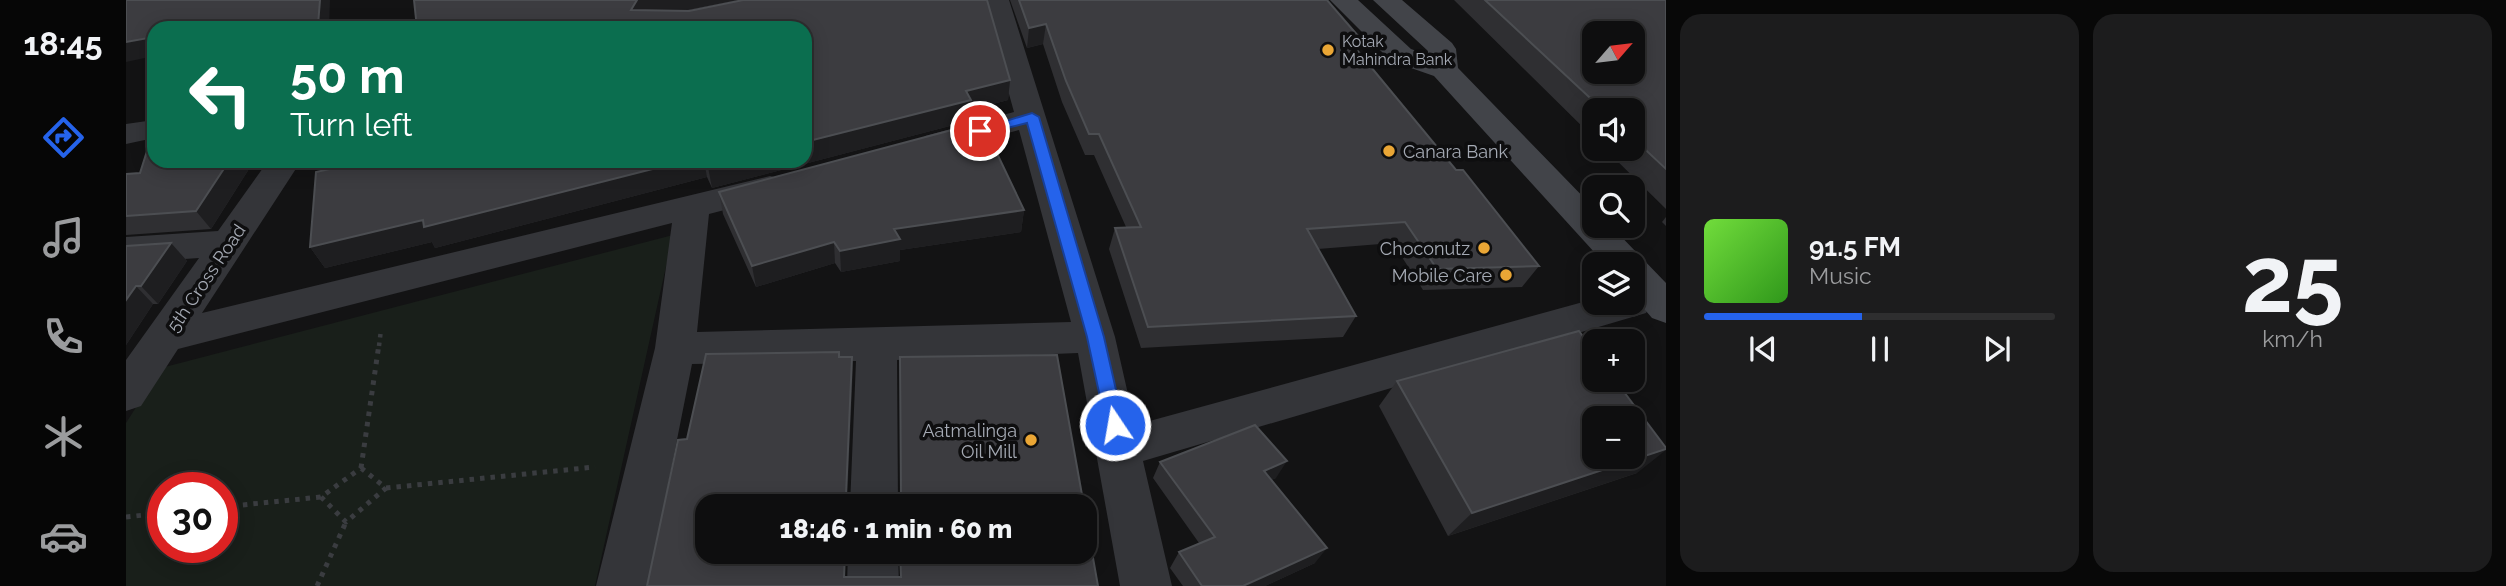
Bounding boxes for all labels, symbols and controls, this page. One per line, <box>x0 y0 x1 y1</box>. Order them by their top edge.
north arrow <box>1582 21 1645 84</box>
map controls <box>1582 21 1645 469</box>
text: 18:45 <box>23 25 103 62</box>
place label: Kotak Mahindra Bank <box>1342 32 1453 69</box>
marker: Kotak Mahindra Bank <box>1320 42 1336 58</box>
text: 50 m <box>290 47 405 104</box>
icon: left <box>175 49 266 140</box>
button: sound <box>1582 98 1645 161</box>
pin <box>950 101 1010 161</box>
text: Turn left <box>290 106 412 143</box>
icon: arrive <box>961 112 999 150</box>
icon: directions <box>39 113 88 162</box>
place label: Canara Bank <box>1403 141 1508 162</box>
marker: Canara Bank <box>1381 143 1397 159</box>
button: search <box>1582 175 1645 238</box>
icon: music <box>39 213 88 262</box>
street label: 5th Cross Road <box>162 220 250 336</box>
text: 25 <box>2242 226 2343 333</box>
text: 91.5 FM <box>1809 232 1901 262</box>
place label: Choconutz <box>1380 238 1470 259</box>
marker: Choconutz <box>1476 240 1492 256</box>
button: layers <box>1582 252 1645 315</box>
text: Music <box>1809 262 1872 289</box>
place label: Mobile Care <box>1392 265 1492 286</box>
marker: Mobile Care <box>1498 267 1514 283</box>
icon: phone <box>39 312 88 361</box>
text: km/h <box>2262 325 2323 352</box>
button: + <box>1582 329 1645 392</box>
icon: previous <box>1744 330 1782 368</box>
icon: pause <box>1861 330 1899 368</box>
icon: next <box>1978 330 2016 368</box>
position arrow <box>1078 388 1152 462</box>
button: − <box>1582 406 1645 469</box>
icon: climate <box>39 412 88 461</box>
place label: Aatmalinga Oil Mill <box>923 420 1017 462</box>
marker: Aatmalinga Oil Mill <box>1023 432 1039 448</box>
speed limit sign: 30 <box>147 472 238 563</box>
icon: car <box>39 512 88 561</box>
text: 18:46 · 1 min · 60 m <box>780 514 1012 544</box>

